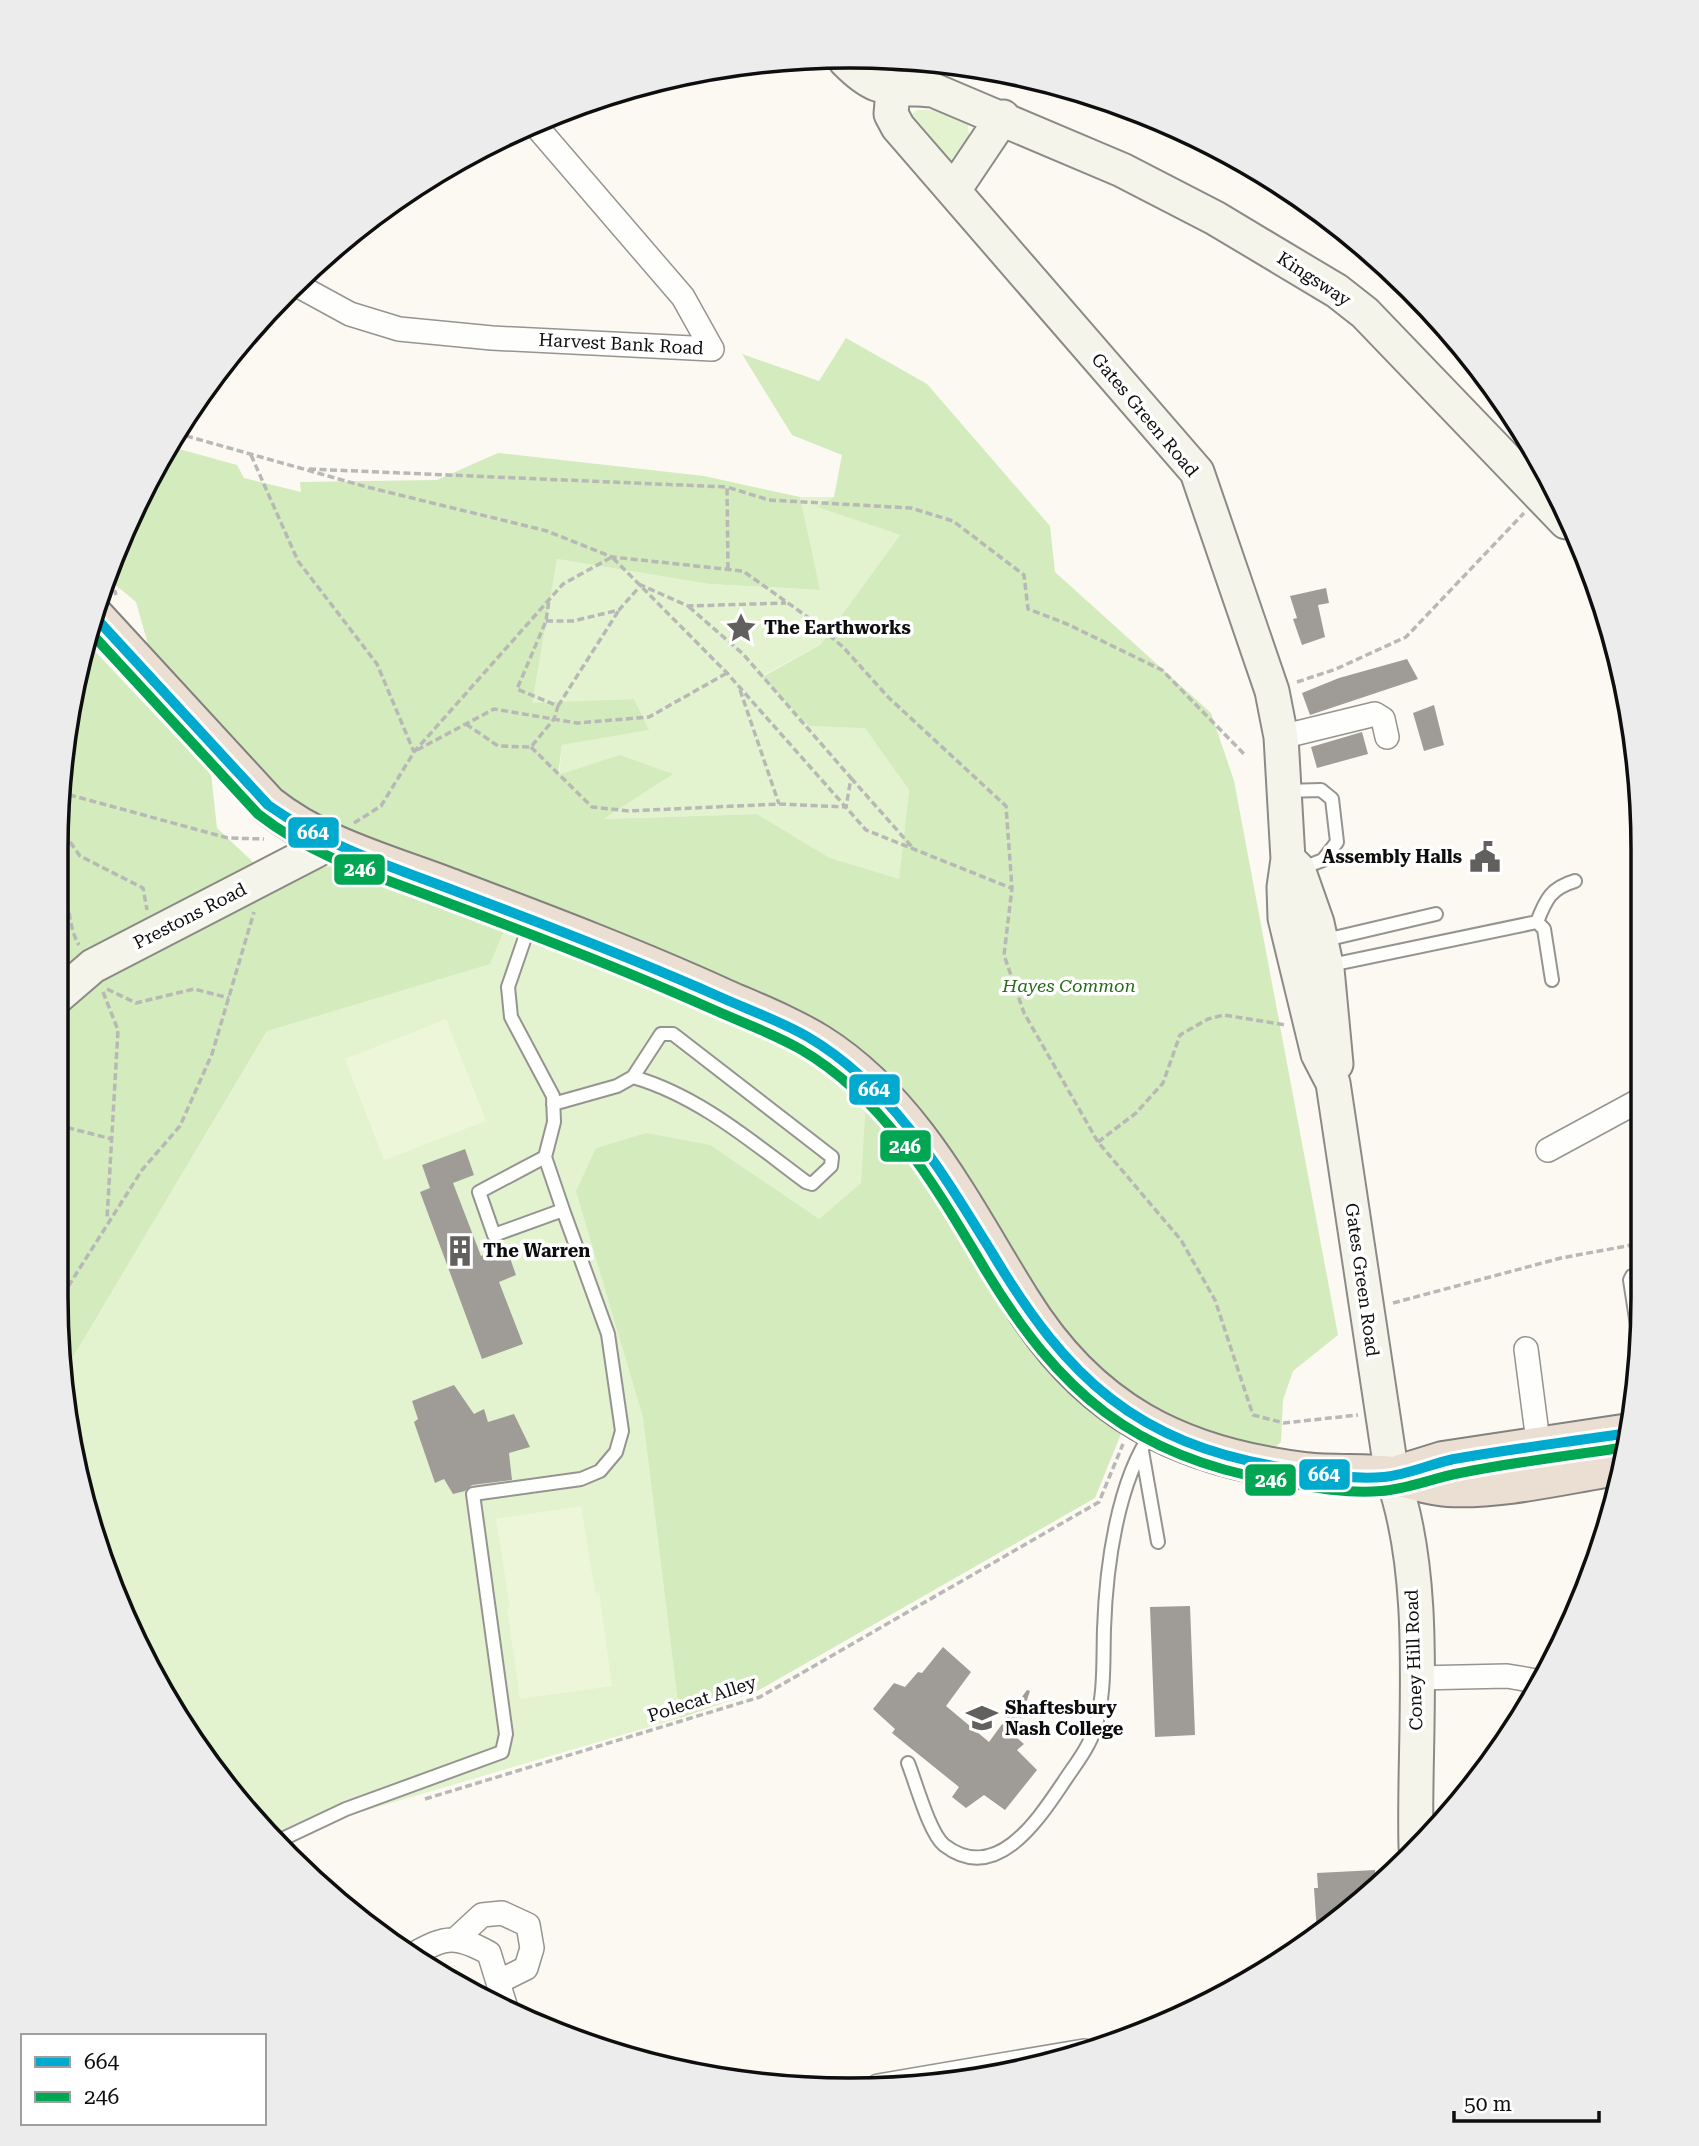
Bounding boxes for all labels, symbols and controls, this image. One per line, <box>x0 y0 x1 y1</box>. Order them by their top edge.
street label: Kingsway <box>1273 247 1355 310</box>
street label: Harvest Bank Road <box>538 329 705 358</box>
street label: Gates Green Road <box>1088 349 1204 481</box>
place icon: The Earthworks <box>724 611 758 645</box>
place label: The Earthworks <box>764 617 911 638</box>
line badge: 664 <box>287 816 340 849</box>
text: 664 <box>297 821 329 844</box>
public building icon: Assembly Halls <box>1468 840 1502 874</box>
place label: Assembly Halls <box>1322 846 1462 867</box>
line badge: 246 <box>333 853 386 886</box>
text: 246 <box>344 858 376 881</box>
street label: Prestons Road <box>130 878 250 953</box>
park label: Hayes Common <box>1001 975 1136 996</box>
line badge: 664 <box>848 1073 901 1106</box>
text: 664 <box>858 1078 890 1101</box>
line badge: 246 <box>879 1129 932 1163</box>
text: 246 <box>889 1135 921 1158</box>
street label: Gates Green Road <box>1341 1202 1384 1359</box>
building icon: The Warren <box>443 1234 477 1268</box>
place label: The Warren <box>483 1240 590 1261</box>
line badge: 664 <box>1298 1458 1351 1491</box>
line badge: 246 <box>1244 1463 1297 1497</box>
text: 664 <box>1308 1463 1340 1486</box>
text: 246 <box>1255 1469 1287 1492</box>
street label: Coney Hill Road <box>1401 1589 1426 1731</box>
street label: Polecat Alley <box>645 1671 759 1726</box>
place label: Shaftesbury Nash College <box>1005 1697 1124 1739</box>
school or university icon: Shaftesbury Nash College <box>965 1701 999 1735</box>
legend <box>21 2034 266 2125</box>
text: 664 <box>84 2050 120 2074</box>
scale bar <box>1454 2080 1599 2124</box>
text: 246 <box>84 2085 119 2109</box>
text: 50 m <box>1464 2092 1512 2116</box>

